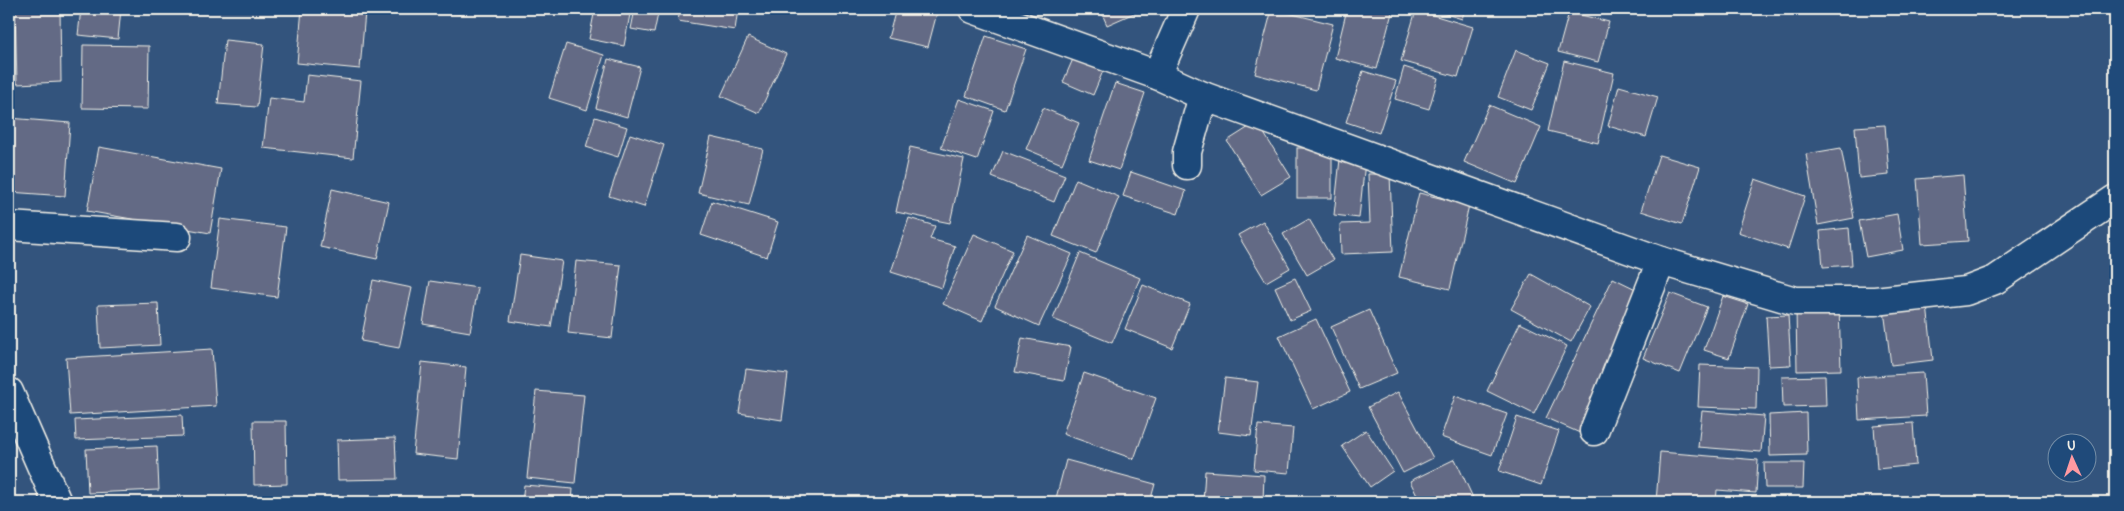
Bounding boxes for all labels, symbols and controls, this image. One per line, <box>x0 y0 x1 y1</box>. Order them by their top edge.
north arrow <box>2046 434 2096 484</box>
text: U <box>2067 435 2076 454</box>

